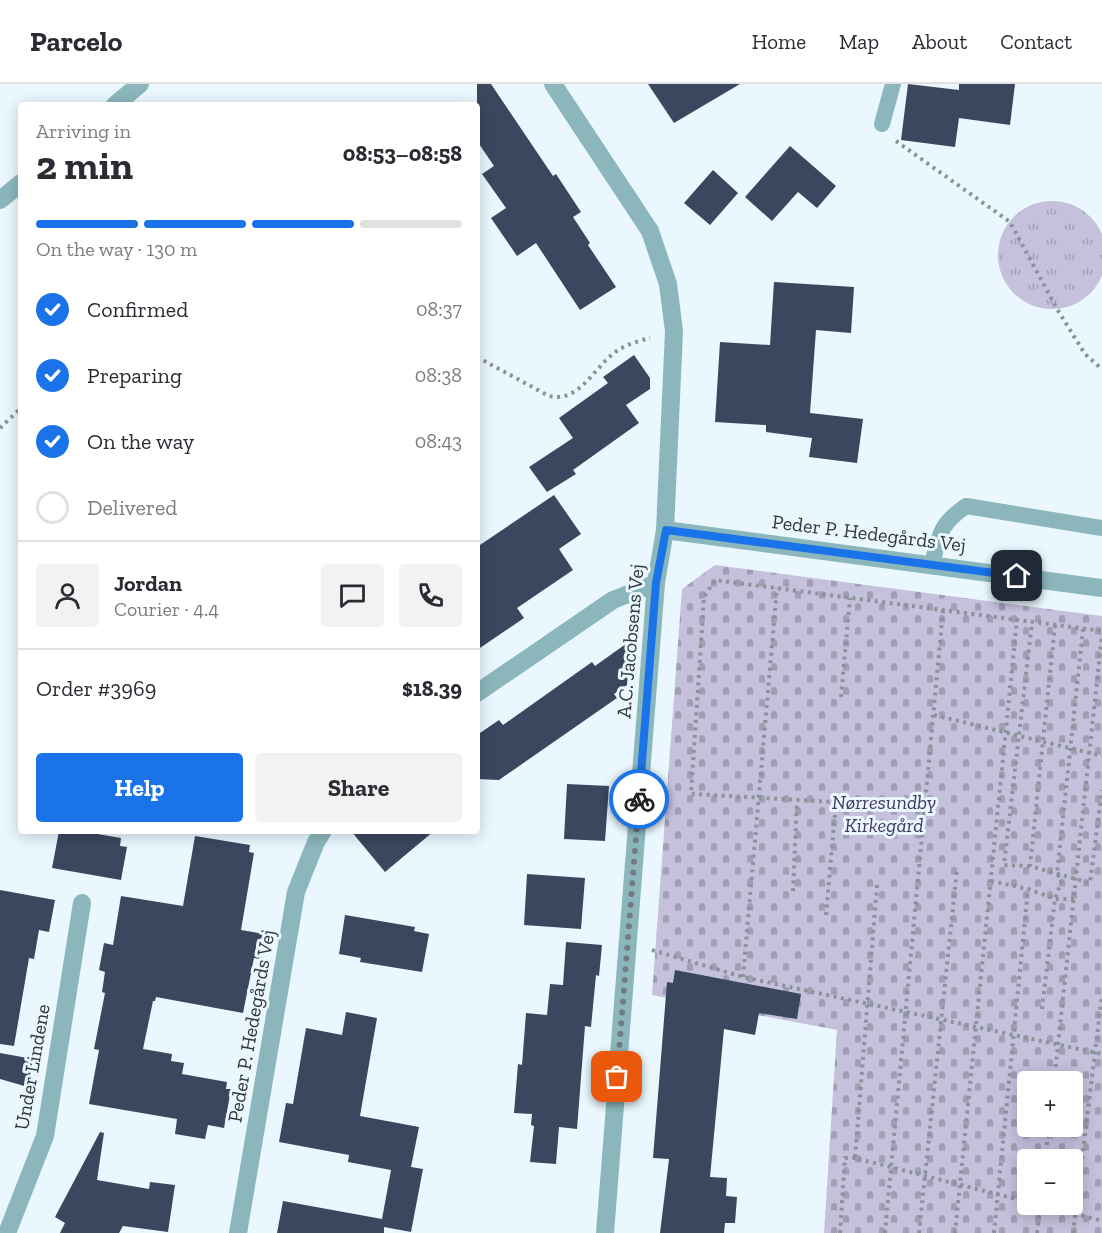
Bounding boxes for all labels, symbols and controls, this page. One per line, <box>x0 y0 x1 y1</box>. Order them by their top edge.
text: Parcelo <box>30 25 122 58</box>
text: Home <box>752 29 806 54</box>
text: Map <box>839 29 879 54</box>
text: About <box>912 29 967 54</box>
text: Contact <box>1000 29 1072 54</box>
text: Arriving in <box>36 119 131 143</box>
text: 08:53–08:58 <box>343 140 462 167</box>
text: 2 min <box>36 142 133 189</box>
text: On the way · 130 m <box>36 237 197 261</box>
icon: check <box>36 293 69 326</box>
text: Confirmed <box>87 296 188 323</box>
text: 08:37 <box>416 297 462 321</box>
icon: check <box>36 359 69 392</box>
text: Preparing <box>87 362 182 389</box>
text: 08:38 <box>415 363 462 387</box>
icon: check <box>36 425 69 458</box>
text: On the way <box>87 428 194 455</box>
text: 08:43 <box>415 429 462 453</box>
text: Delivered <box>87 494 177 521</box>
street label: Peder P. Hedegårds Vej <box>771 509 967 557</box>
pin <box>991 550 1042 601</box>
icon: home <box>1000 559 1033 592</box>
street label: A.C. Jacobsens Vej <box>611 563 649 719</box>
button: person <box>36 564 99 627</box>
button: chat <box>321 564 384 627</box>
button: phone <box>399 564 462 627</box>
text: Jordan <box>114 570 182 597</box>
text: Courier · 4.4 <box>114 597 219 621</box>
text: Order #3969 <box>36 675 156 702</box>
text: $18.39 <box>402 675 462 702</box>
button: Help <box>36 753 243 822</box>
button: Share <box>255 753 462 822</box>
courier <box>609 769 669 829</box>
icon: bike <box>623 783 656 816</box>
park label: Nørresundby Kirkegård <box>832 790 936 837</box>
street label: Peder P. Hedegårds Vej <box>222 928 280 1124</box>
street label: Under Lindene <box>9 1002 55 1132</box>
pin <box>591 1051 642 1102</box>
icon: bag <box>600 1060 633 1093</box>
map controls <box>1017 1071 1083 1215</box>
button: + <box>1017 1071 1083 1137</box>
button: − <box>1017 1149 1083 1215</box>

